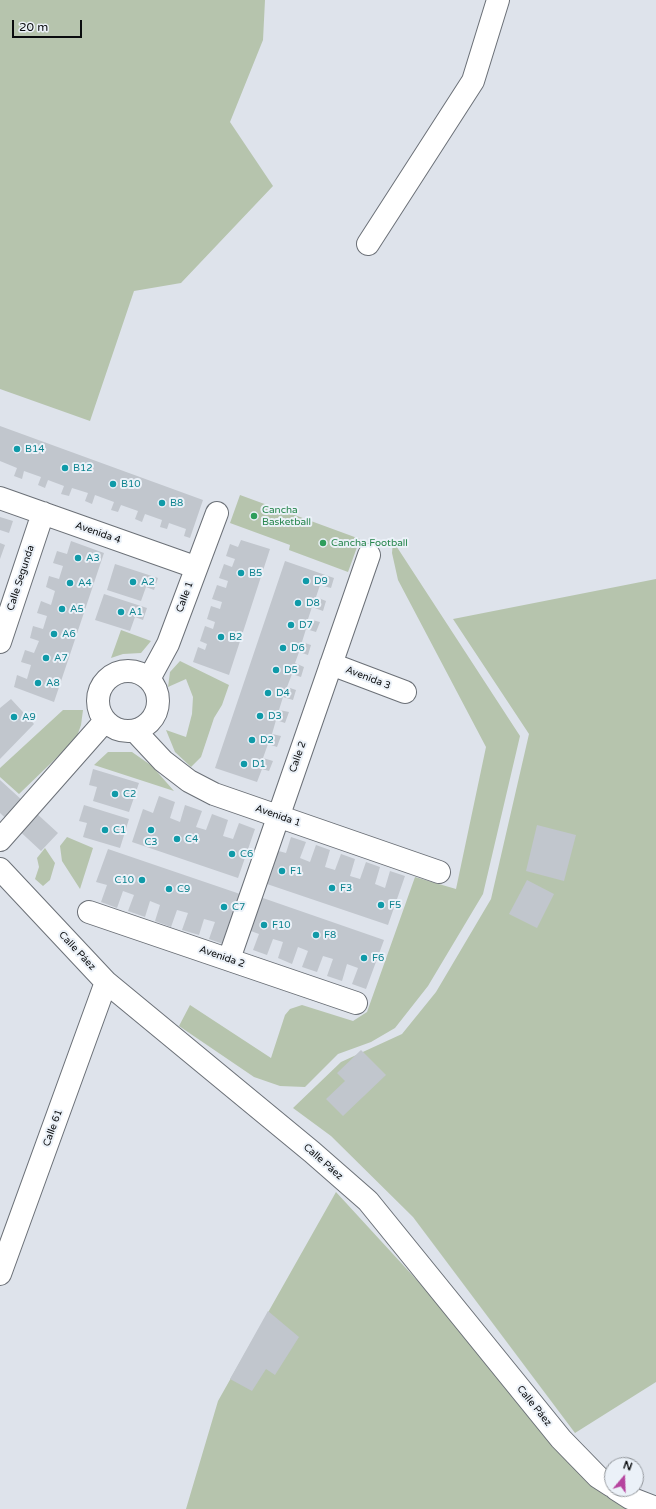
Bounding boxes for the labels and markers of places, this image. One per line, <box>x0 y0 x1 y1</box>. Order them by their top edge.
place label: B14 <box>25 443 44 455</box>
marker: B14 <box>12 444 22 454</box>
place label: B12 <box>73 462 92 474</box>
marker: B12 <box>60 463 70 473</box>
place label: B10 <box>121 478 140 490</box>
marker: B10 <box>108 479 118 489</box>
place label: B8 <box>170 497 183 509</box>
marker: B8 <box>157 498 167 508</box>
place label: Cancha Basketball <box>262 504 311 528</box>
marker: Cancha Basketball <box>249 511 259 521</box>
place label: Cancha Football <box>331 537 408 549</box>
marker: Cancha Football <box>318 538 328 548</box>
place label: A3 <box>86 552 100 564</box>
marker: A3 <box>73 553 83 563</box>
place label: B5 <box>249 567 262 579</box>
marker: B5 <box>236 568 246 578</box>
place label: D9 <box>314 575 328 587</box>
place label: A2 <box>141 576 155 588</box>
marker: D9 <box>301 576 311 586</box>
place label: A4 <box>78 577 92 589</box>
marker: A2 <box>128 577 138 587</box>
marker: A4 <box>65 578 75 588</box>
place label: D8 <box>306 597 320 609</box>
marker: D8 <box>293 598 303 608</box>
place label: A5 <box>70 603 84 615</box>
marker: A5 <box>57 604 67 614</box>
place label: A1 <box>129 606 143 618</box>
marker: A1 <box>116 607 126 617</box>
place label: D7 <box>299 619 313 631</box>
marker: D7 <box>286 620 296 630</box>
place label: A6 <box>62 628 76 640</box>
marker: A6 <box>49 629 59 639</box>
place label: B2 <box>229 631 242 643</box>
marker: B2 <box>216 632 226 642</box>
place label: D6 <box>291 642 305 654</box>
marker: D6 <box>278 643 288 653</box>
place label: A7 <box>54 652 68 664</box>
marker: A7 <box>41 653 51 663</box>
place label: D5 <box>284 664 298 676</box>
marker: D5 <box>271 665 281 675</box>
place label: A8 <box>46 677 60 689</box>
marker: A8 <box>33 678 43 688</box>
place label: D4 <box>276 687 290 699</box>
marker: D4 <box>263 688 273 698</box>
place label: D3 <box>268 710 282 722</box>
place label: A9 <box>22 711 36 723</box>
marker: D3 <box>255 711 265 721</box>
marker: A9 <box>9 712 19 722</box>
place label: D2 <box>260 734 274 746</box>
marker: D2 <box>247 735 257 745</box>
place label: D1 <box>252 758 266 770</box>
marker: D1 <box>239 759 249 769</box>
place label: C2 <box>123 788 136 800</box>
marker: C2 <box>110 789 120 799</box>
place label: C1 <box>113 824 126 836</box>
marker: C1 <box>100 825 110 835</box>
marker: C3 <box>146 825 156 835</box>
place label: C4 <box>185 833 198 845</box>
marker: C4 <box>172 834 182 844</box>
place label: C3 <box>144 836 158 848</box>
place label: C6 <box>240 848 253 860</box>
marker: C6 <box>227 849 237 859</box>
place label: F1 <box>290 865 302 877</box>
marker: F1 <box>277 866 287 876</box>
place label: C10 <box>114 874 134 886</box>
marker: C10 <box>137 875 147 885</box>
place label: F3 <box>340 882 352 894</box>
place label: C9 <box>177 883 190 895</box>
marker: F3 <box>327 883 337 893</box>
marker: C9 <box>164 884 174 894</box>
place label: F5 <box>389 899 401 911</box>
marker: F5 <box>376 900 386 910</box>
place label: C7 <box>232 901 245 913</box>
marker: C7 <box>219 902 229 912</box>
place label: F10 <box>272 919 291 931</box>
marker: F10 <box>259 920 269 930</box>
place label: F8 <box>324 929 336 941</box>
marker: F8 <box>311 930 321 940</box>
place label: F6 <box>372 952 384 964</box>
marker: F6 <box>359 953 369 963</box>

